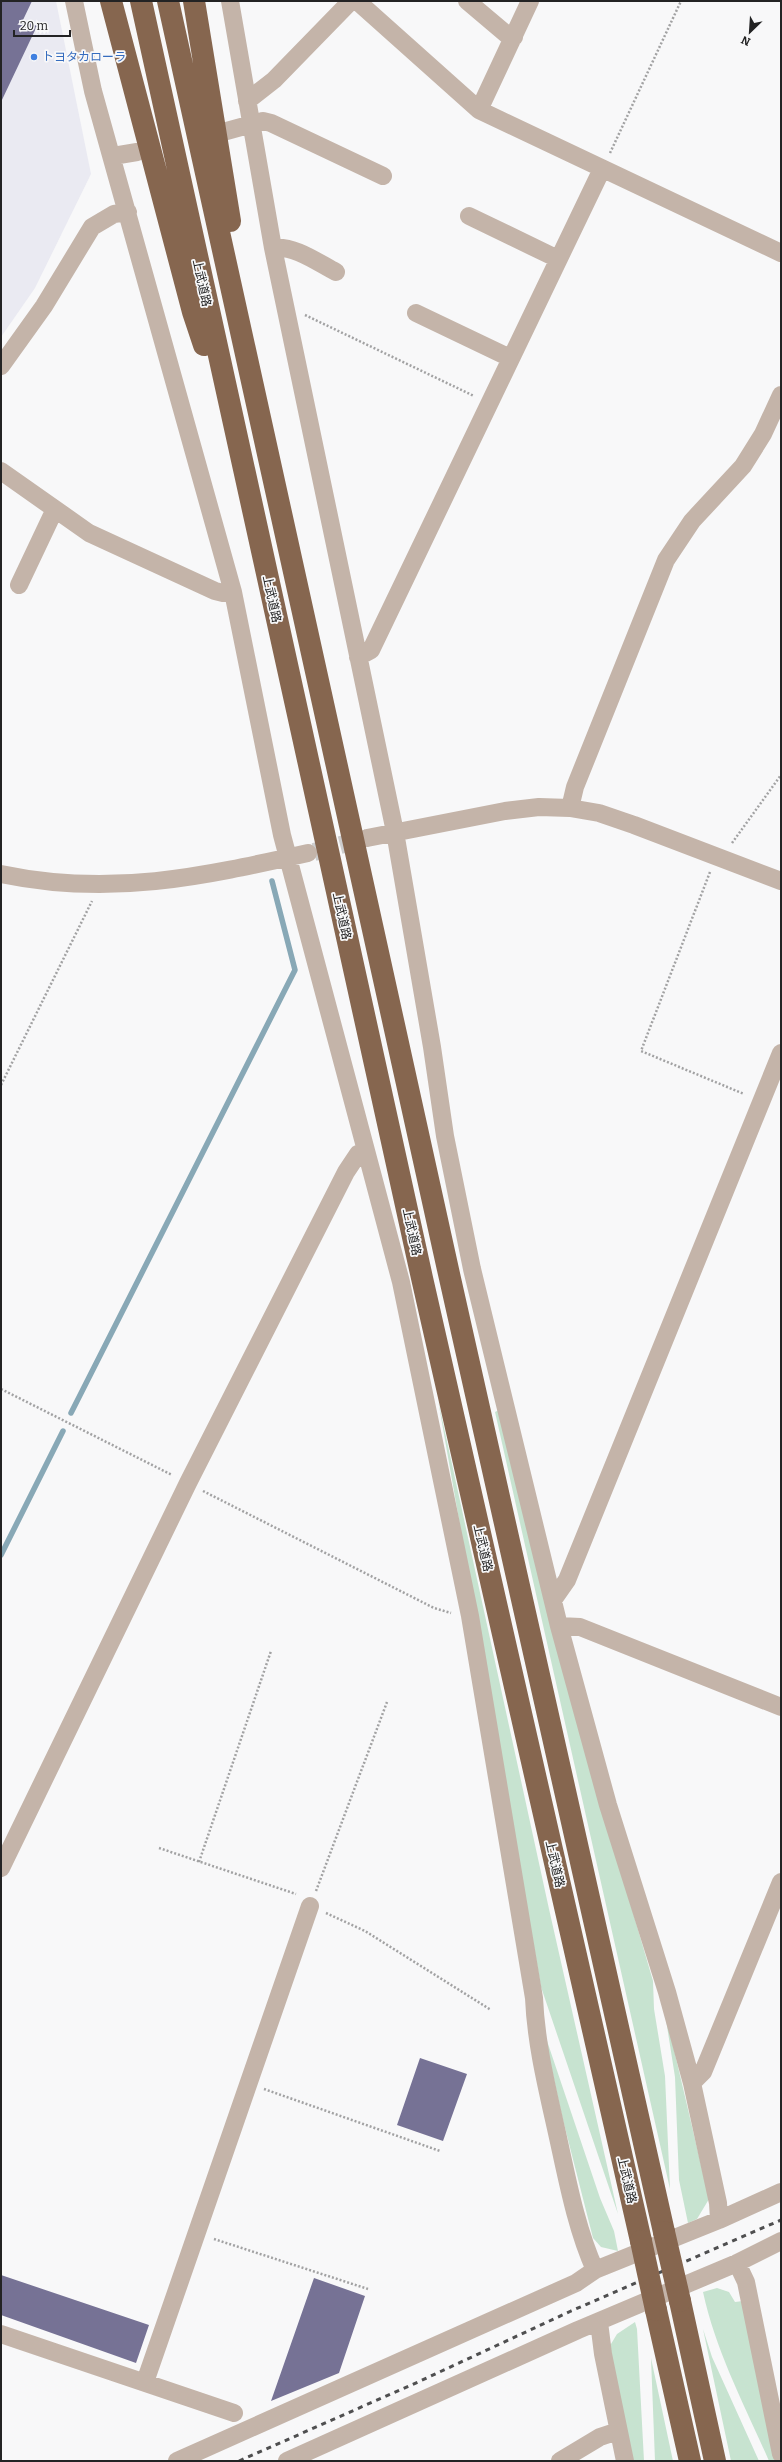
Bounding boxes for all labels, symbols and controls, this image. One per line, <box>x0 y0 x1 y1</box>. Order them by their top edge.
scale bar <box>14 12 70 38</box>
north arrow <box>730 12 770 52</box>
text: 20 m <box>20 19 49 33</box>
text: N <box>739 33 753 48</box>
place label: トヨタカローラ <box>42 50 126 64</box>
marker: トヨタカローラ <box>29 52 39 62</box>
street label: 上武道路 <box>190 258 214 308</box>
street label: 上武道路 <box>260 574 284 624</box>
street label: 上武道路 <box>330 891 354 941</box>
street label: 上武道路 <box>400 1207 424 1257</box>
street label: 上武道路 <box>471 1523 495 1573</box>
street label: 上武道路 <box>543 1839 567 1889</box>
street label: 上武道路 <box>615 2155 639 2205</box>

